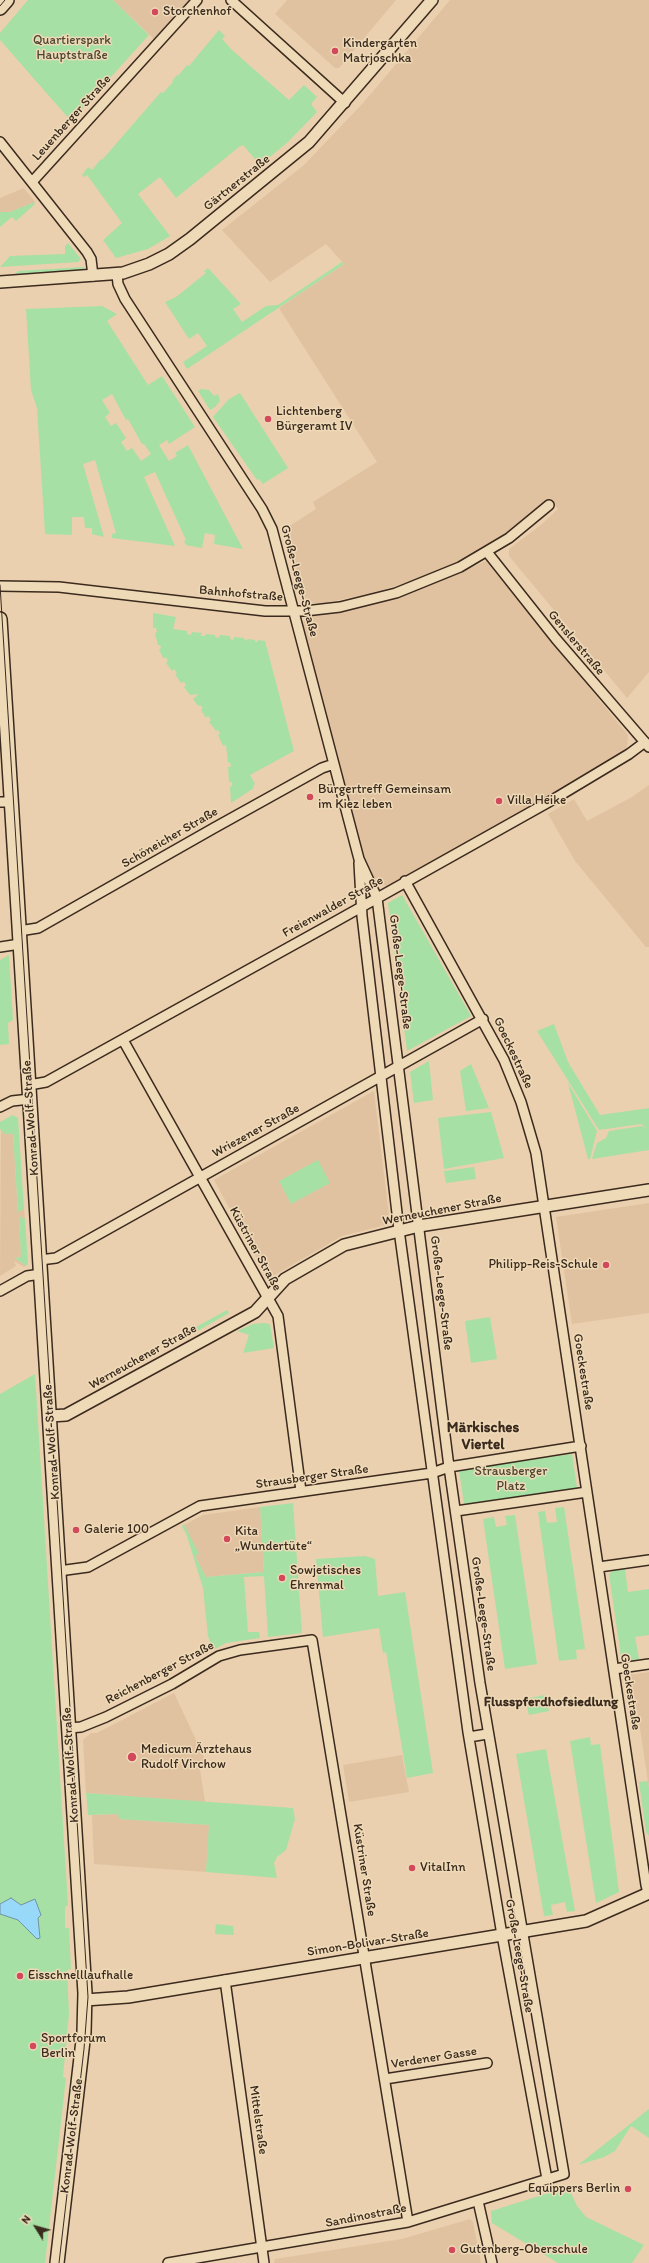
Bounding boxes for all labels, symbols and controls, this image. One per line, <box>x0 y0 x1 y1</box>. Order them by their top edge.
place label: Storchenhof <box>163 4 231 20</box>
marker: Storchenhof <box>150 7 160 17</box>
park label: Quartierspark Hauptstraße <box>33 33 111 64</box>
place label: Kindergarten Matrjoschka <box>343 36 417 67</box>
marker: Kindergarten Matrjoschka <box>330 46 340 56</box>
street label: Leuenberger Straße <box>29 72 115 164</box>
street label: Gärtnerstraße <box>201 151 273 215</box>
place label: Lichtenberg Bürgeramt IV <box>276 404 352 435</box>
marker: Lichtenberg Bürgeramt IV <box>263 414 273 424</box>
street label: Große-Leege-Straße <box>277 523 321 639</box>
street label: Bahnhofstraße <box>198 583 284 605</box>
street label: Genslerstraße <box>544 607 608 679</box>
place label: Bürgertreff Gemeinsam im Kiez leben <box>318 782 451 813</box>
marker: Bürgertreff Gemeinsam im Kiez leben <box>305 792 315 802</box>
place label: Villa Heike <box>507 793 566 809</box>
marker: Villa Heike <box>494 796 504 806</box>
street label: Schöneicher Straße <box>119 804 221 872</box>
street label: Freienwalder Straße <box>280 873 386 941</box>
street label: Große-Leege-Straße <box>385 914 415 1030</box>
street label: Goeckestraße <box>490 1015 536 1091</box>
street label: Konrad-Wolf-Straße <box>19 1060 43 1176</box>
street label: Wriezener Straße <box>210 1101 302 1161</box>
street label: Werneuchener Straße <box>381 1191 503 1229</box>
street label: Küstriner Straße <box>225 1204 285 1294</box>
street label: Große-Leege-Straße <box>426 1235 456 1351</box>
place label: Philipp-Reis-Schule <box>488 1257 598 1273</box>
marker: Philipp-Reis-Schule <box>601 1260 611 1270</box>
street label: Werneuchener Straße <box>86 1321 200 1393</box>
street label: Goeckestraße <box>569 1333 597 1411</box>
street label: Konrad-Wolf-Straße <box>40 1384 64 1500</box>
district label: Märkisches Viertel <box>447 1419 519 1454</box>
street label: Strausberger Straße <box>255 1461 369 1493</box>
park label: Strausberger Platz <box>475 1464 547 1495</box>
place label: Galerie 100 <box>84 1522 149 1538</box>
place label: Kita „Wundertüte“ <box>235 1524 312 1555</box>
marker: Galerie 100 <box>71 1525 81 1535</box>
marker: Kita „Wundertüte“ <box>222 1534 232 1544</box>
street label: Große-Leege-Straße <box>467 1556 499 1672</box>
place label: Sowjetisches Ehrenmal <box>290 1563 361 1594</box>
marker: Sowjetisches Ehrenmal <box>277 1573 287 1583</box>
street label: Reichenberger Straße <box>103 1638 217 1708</box>
street label: Goeckestraße <box>616 1653 644 1731</box>
district label: Flusspferdhofsiedlung <box>484 1694 618 1710</box>
street label: Konrad-Wolf-Straße <box>59 1707 83 1823</box>
place label: Medicum Ärztehaus Rudolf Virchow <box>141 1742 252 1773</box>
marker: Medicum Ärztehaus Rudolf Virchow <box>126 1751 138 1763</box>
street label: Küstriner Straße <box>349 1822 379 1918</box>
place label: VitalInn <box>420 1860 466 1876</box>
marker: VitalInn <box>407 1863 417 1873</box>
street label: Große-Leege-Straße <box>501 1898 537 2014</box>
street label: Simon-Bolivar-Straße <box>306 1926 430 1960</box>
place label: Eisschnelllaufhalle <box>28 1968 133 1984</box>
marker: Eisschnelllaufhalle <box>15 1971 25 1981</box>
place label: Sportforum Berlin <box>41 2031 106 2062</box>
marker: Sportforum Berlin <box>28 2041 38 2051</box>
street label: Verdener Gasse <box>390 2044 478 2072</box>
street label: Konrad-Wolf-Straße <box>57 2078 87 2194</box>
street label: Mittelstraße <box>245 2085 271 2155</box>
place label: Equippers Berlin <box>528 2181 620 2197</box>
marker: Equippers Berlin <box>623 2184 633 2194</box>
street label: Sandinostraße <box>324 2200 408 2232</box>
north arrow <box>16 2207 56 2247</box>
text: N <box>19 2213 33 2226</box>
place label: Gutenberg-Oberschule <box>460 2242 588 2258</box>
marker: Gutenberg-Oberschule <box>447 2245 457 2255</box>

